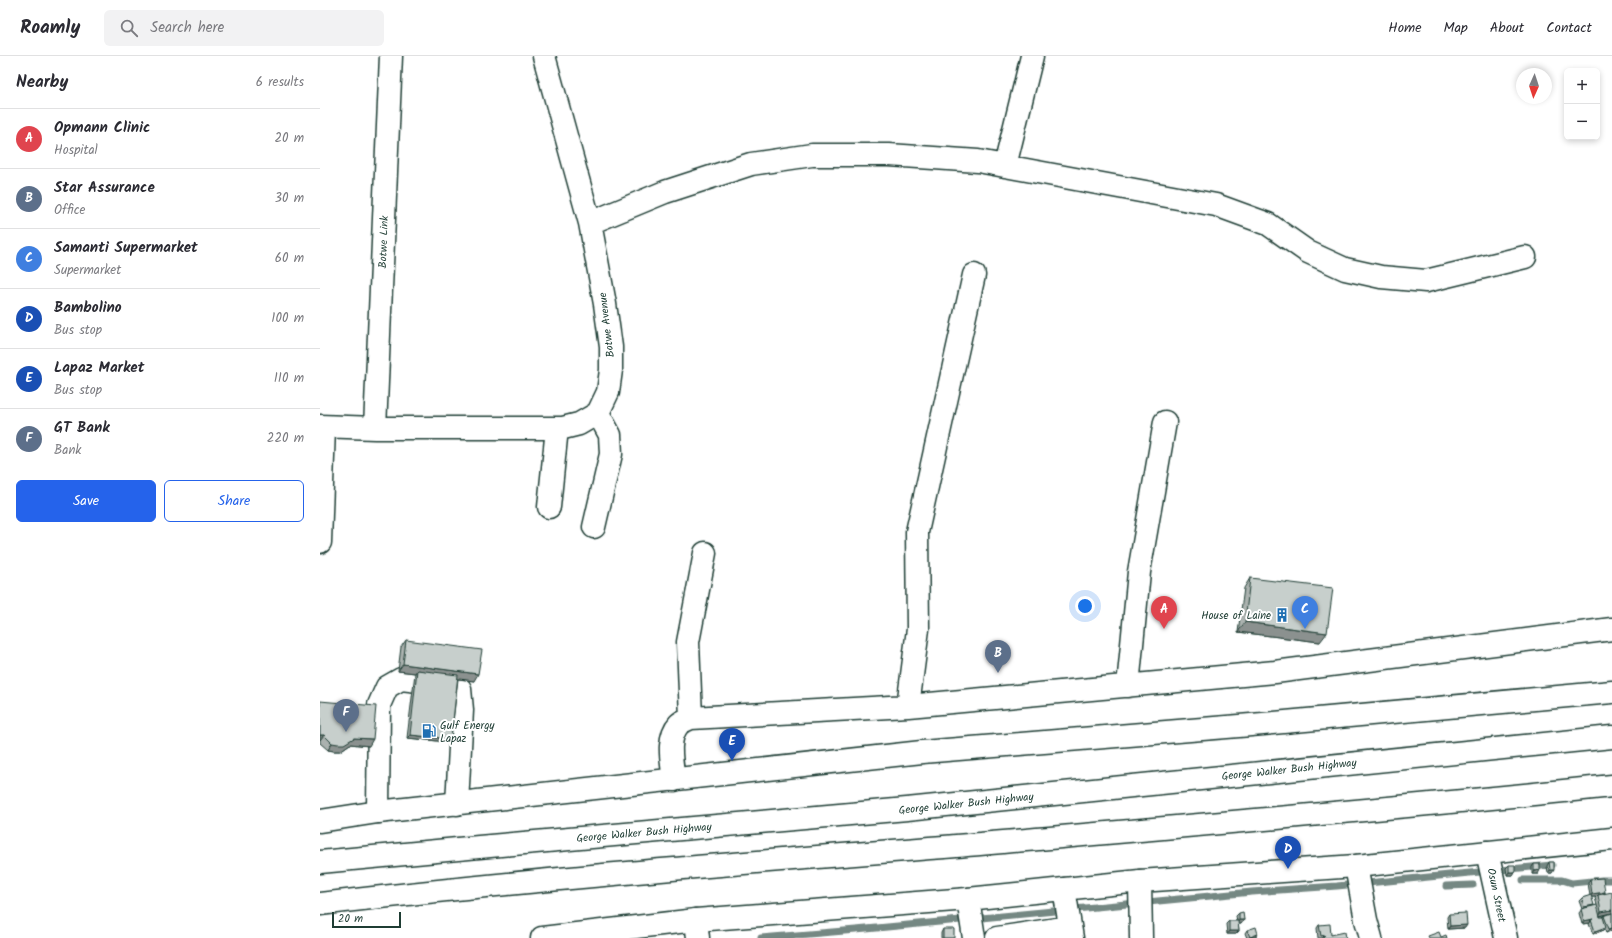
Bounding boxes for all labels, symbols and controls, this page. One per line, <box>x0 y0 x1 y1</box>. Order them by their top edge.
search box <box>104 10 384 46</box>
text: Roamly <box>20 13 80 43</box>
text: Search here <box>150 16 224 40</box>
icon: search <box>118 17 140 39</box>
text: Home <box>1388 17 1422 39</box>
text: Map <box>1444 17 1468 39</box>
text: About <box>1490 17 1524 39</box>
text: Contact <box>1546 17 1592 39</box>
north arrow <box>1516 68 1552 104</box>
map controls <box>1564 68 1600 140</box>
button: + <box>1564 68 1600 104</box>
text: Nearby <box>16 69 68 96</box>
text: 6 results <box>256 72 304 93</box>
button: − <box>1564 104 1600 140</box>
text: Opmann Clinic <box>54 116 150 140</box>
text: A <box>25 128 33 149</box>
text: 20 m <box>274 128 304 149</box>
text: Hospital <box>54 140 98 161</box>
text: Star Assurance <box>54 176 155 200</box>
text: B <box>25 188 33 209</box>
text: 30 m <box>275 188 304 209</box>
text: Office <box>54 200 85 221</box>
street label: Botwe Link <box>374 215 394 269</box>
text: Samanti Supermarket <box>54 236 198 260</box>
text: C <box>25 248 33 269</box>
text: 60 m <box>275 248 304 269</box>
text: Supermarket <box>54 260 121 281</box>
street label: Botwe Avenue <box>594 291 620 358</box>
text: Bambolino <box>54 296 122 320</box>
text: D <box>25 308 33 329</box>
text: 100 m <box>271 308 304 329</box>
text: Bus stop <box>54 320 102 341</box>
text: Lapaz Market <box>54 356 144 380</box>
text: E <box>25 368 33 389</box>
text: 110 m <box>274 368 304 389</box>
text: Bus stop <box>54 380 102 401</box>
text: GT Bank <box>54 416 110 440</box>
text: F <box>25 428 33 449</box>
text: 220 m <box>267 428 304 449</box>
text: Bank <box>54 440 81 461</box>
button: Save <box>16 480 156 522</box>
button: Share <box>164 480 304 522</box>
your location <box>1075 596 1095 616</box>
pin: A <box>1151 596 1177 629</box>
pin: C <box>1292 596 1318 629</box>
place label: House of Laine <box>1201 607 1271 625</box>
building icon: House of Laine <box>1274 607 1290 623</box>
pin: B <box>985 640 1011 673</box>
pin: F <box>333 699 359 732</box>
place label: Gulf Energy Lapaz <box>440 717 495 748</box>
fuel station icon: Gulf Energy Lapaz <box>421 723 437 739</box>
pin: E <box>719 728 745 761</box>
street label: George Walker Bush Highway <box>1221 754 1358 786</box>
street label: George Walker Bush Highway <box>898 788 1035 820</box>
street label: George Walker Bush Highway <box>576 818 713 848</box>
pin: D <box>1275 836 1301 869</box>
street label: Osun Street <box>1482 866 1511 925</box>
scale bar <box>332 910 401 929</box>
text: 20 m <box>338 910 363 928</box>

